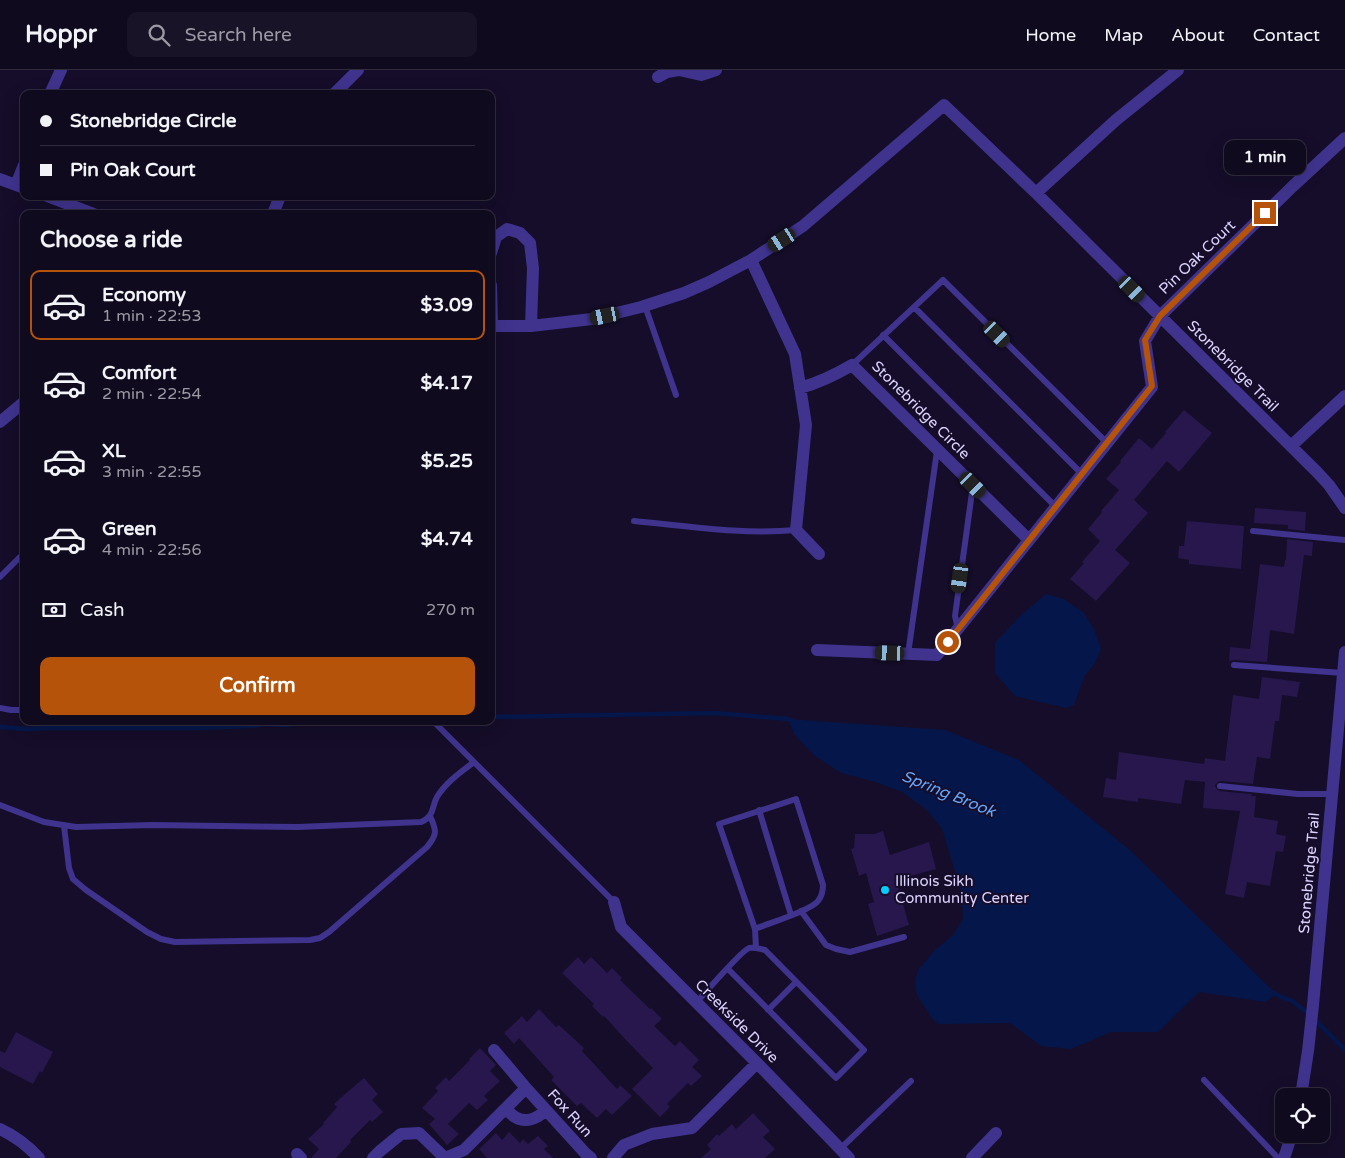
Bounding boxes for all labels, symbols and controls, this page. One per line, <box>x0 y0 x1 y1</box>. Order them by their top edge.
search box <box>127 12 477 57</box>
text: Hoppr <box>25 20 97 49</box>
icon: search <box>145 21 173 49</box>
text: Search here <box>185 24 292 46</box>
text: Home <box>1025 24 1076 46</box>
text: Map <box>1104 24 1143 46</box>
text: About <box>1171 24 1225 46</box>
text: Contact <box>1253 24 1320 46</box>
text: Stonebridge Circle <box>70 110 237 132</box>
callout: 1 min <box>1224 140 1306 176</box>
text: 1 min <box>1244 147 1286 167</box>
text: Pin Oak Court <box>70 159 196 181</box>
route end <box>1254 202 1276 224</box>
street label: Pin Oak Court <box>1155 216 1239 298</box>
car <box>765 226 798 254</box>
text: Choose a ride <box>40 227 183 253</box>
car <box>1116 273 1147 305</box>
icon: car <box>42 283 87 328</box>
text: Economy <box>102 284 186 306</box>
text: $3.09 <box>421 294 473 316</box>
text: 1 min · 22:53 <box>102 306 201 326</box>
car <box>588 306 621 326</box>
street label: Stonebridge Trail <box>1184 317 1282 415</box>
car <box>981 318 1012 350</box>
street label: Stonebridge Circle <box>868 357 974 463</box>
icon: car <box>42 361 87 406</box>
text: Comfort <box>102 362 176 384</box>
text: $4.17 <box>421 372 473 394</box>
text: 2 min · 22:54 <box>102 384 201 404</box>
icon: car <box>42 439 87 484</box>
text: XL <box>102 440 126 462</box>
text: $5.25 <box>421 450 473 472</box>
text: 3 min · 22:55 <box>102 462 201 482</box>
car <box>957 469 988 501</box>
icon: car <box>42 517 87 562</box>
text: Green <box>102 518 156 540</box>
text: $4.74 <box>421 528 473 550</box>
text: 4 min · 22:56 <box>102 540 201 560</box>
car <box>950 562 969 594</box>
icon: cash <box>40 596 68 624</box>
text: Cash <box>80 599 125 621</box>
text: 270 m <box>426 600 475 620</box>
route start <box>937 631 959 653</box>
car <box>874 645 905 661</box>
button: Confirm <box>40 657 475 715</box>
water label: Spring Brook <box>899 766 999 822</box>
street label: Stonebridge Trail <box>1295 812 1323 934</box>
place label: Illinois Sikh Community Center <box>895 872 1029 907</box>
marker: Illinois Sikh Community Center <box>879 884 891 896</box>
street label: Creekside Drive <box>692 976 782 1066</box>
street label: Fox Run <box>544 1085 596 1141</box>
map controls <box>1275 1088 1330 1143</box>
button: locate <box>1275 1088 1330 1143</box>

